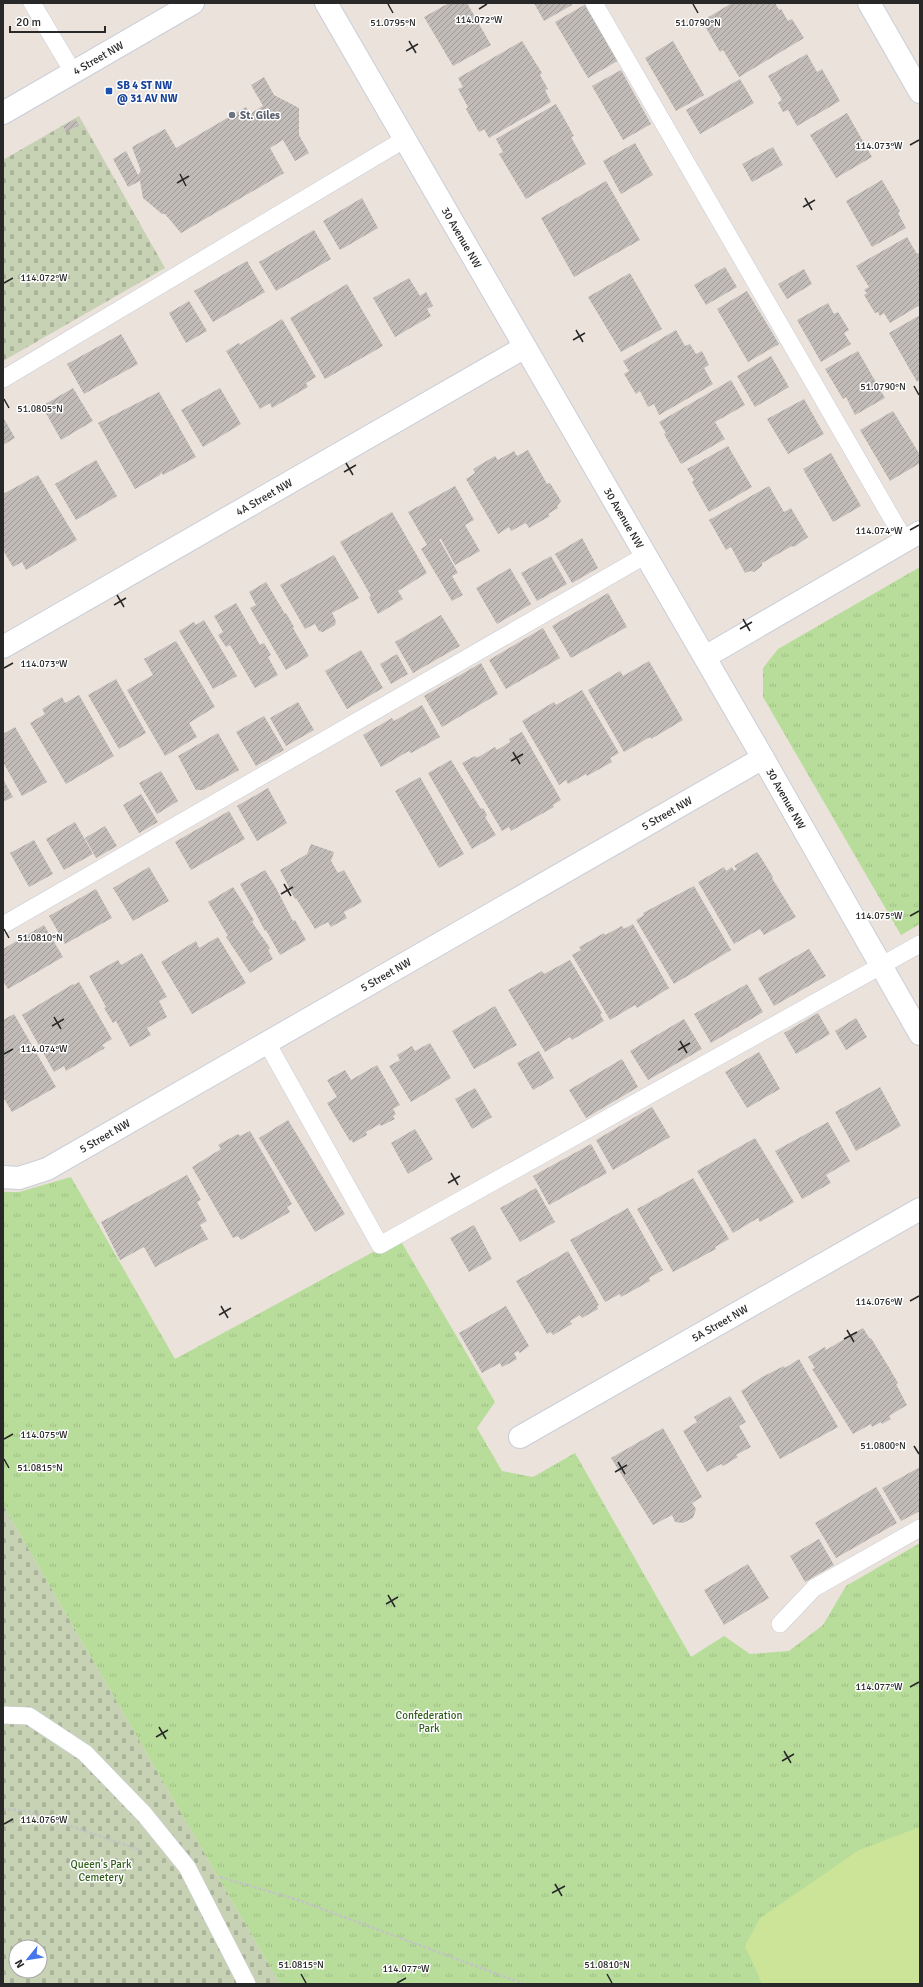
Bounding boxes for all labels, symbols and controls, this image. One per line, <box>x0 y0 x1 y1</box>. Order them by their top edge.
scale bar <box>10 8 105 34</box>
text: 114.072°W <box>455 14 503 26</box>
text: 20 m <box>16 15 41 30</box>
text: 51.0795°N <box>370 17 416 29</box>
text: 51.0790°N <box>675 17 721 29</box>
street label: 4 Street NW <box>71 38 126 78</box>
place label: SB 4 ST NW @ 31 AV NW <box>117 79 178 105</box>
marker: SB 4 ST NW @ 31 AV NW <box>104 86 114 96</box>
place label: St. Giles <box>240 109 280 122</box>
marker: St. Giles <box>227 110 237 120</box>
text: 114.073°W <box>855 140 903 152</box>
street label: 30 Avenue NW <box>439 205 485 271</box>
text: 114.072°W <box>20 272 68 284</box>
text: 51.0790°N <box>860 381 906 393</box>
text: 51.0805°N <box>17 403 63 415</box>
street label: 4A Street NW <box>233 475 295 518</box>
street label: 30 Avenue NW <box>601 485 647 551</box>
text: 114.074°W <box>855 525 903 537</box>
text: 114.073°W <box>20 658 68 670</box>
street label: 30 Avenue NW <box>764 766 809 832</box>
street label: 5 Street NW <box>639 793 695 833</box>
text: 114.075°W <box>855 910 903 922</box>
text: 51.0810°N <box>17 932 63 944</box>
street label: 5 Street NW <box>358 955 414 994</box>
text: 114.074°W <box>20 1043 68 1055</box>
street label: 5 Street NW <box>77 1116 133 1156</box>
text: 114.076°W <box>855 1296 903 1308</box>
street label: 5A Street NW <box>689 1302 751 1344</box>
text: 114.075°W <box>20 1429 68 1441</box>
text: 51.0800°N <box>860 1440 906 1452</box>
text: 51.0815°N <box>17 1462 63 1474</box>
text: 114.077°W <box>855 1681 903 1693</box>
park label: Confederation Park <box>396 1709 462 1735</box>
text: 114.076°W <box>20 1814 68 1826</box>
park label: Queen's Park Cemetery <box>71 1858 132 1884</box>
north arrow <box>8 1939 48 1979</box>
text: N <box>12 1957 27 1970</box>
text: 51.0815°N <box>278 1959 324 1971</box>
text: 51.0810°N <box>584 1959 630 1971</box>
text: 114.077°W <box>382 1963 430 1975</box>

